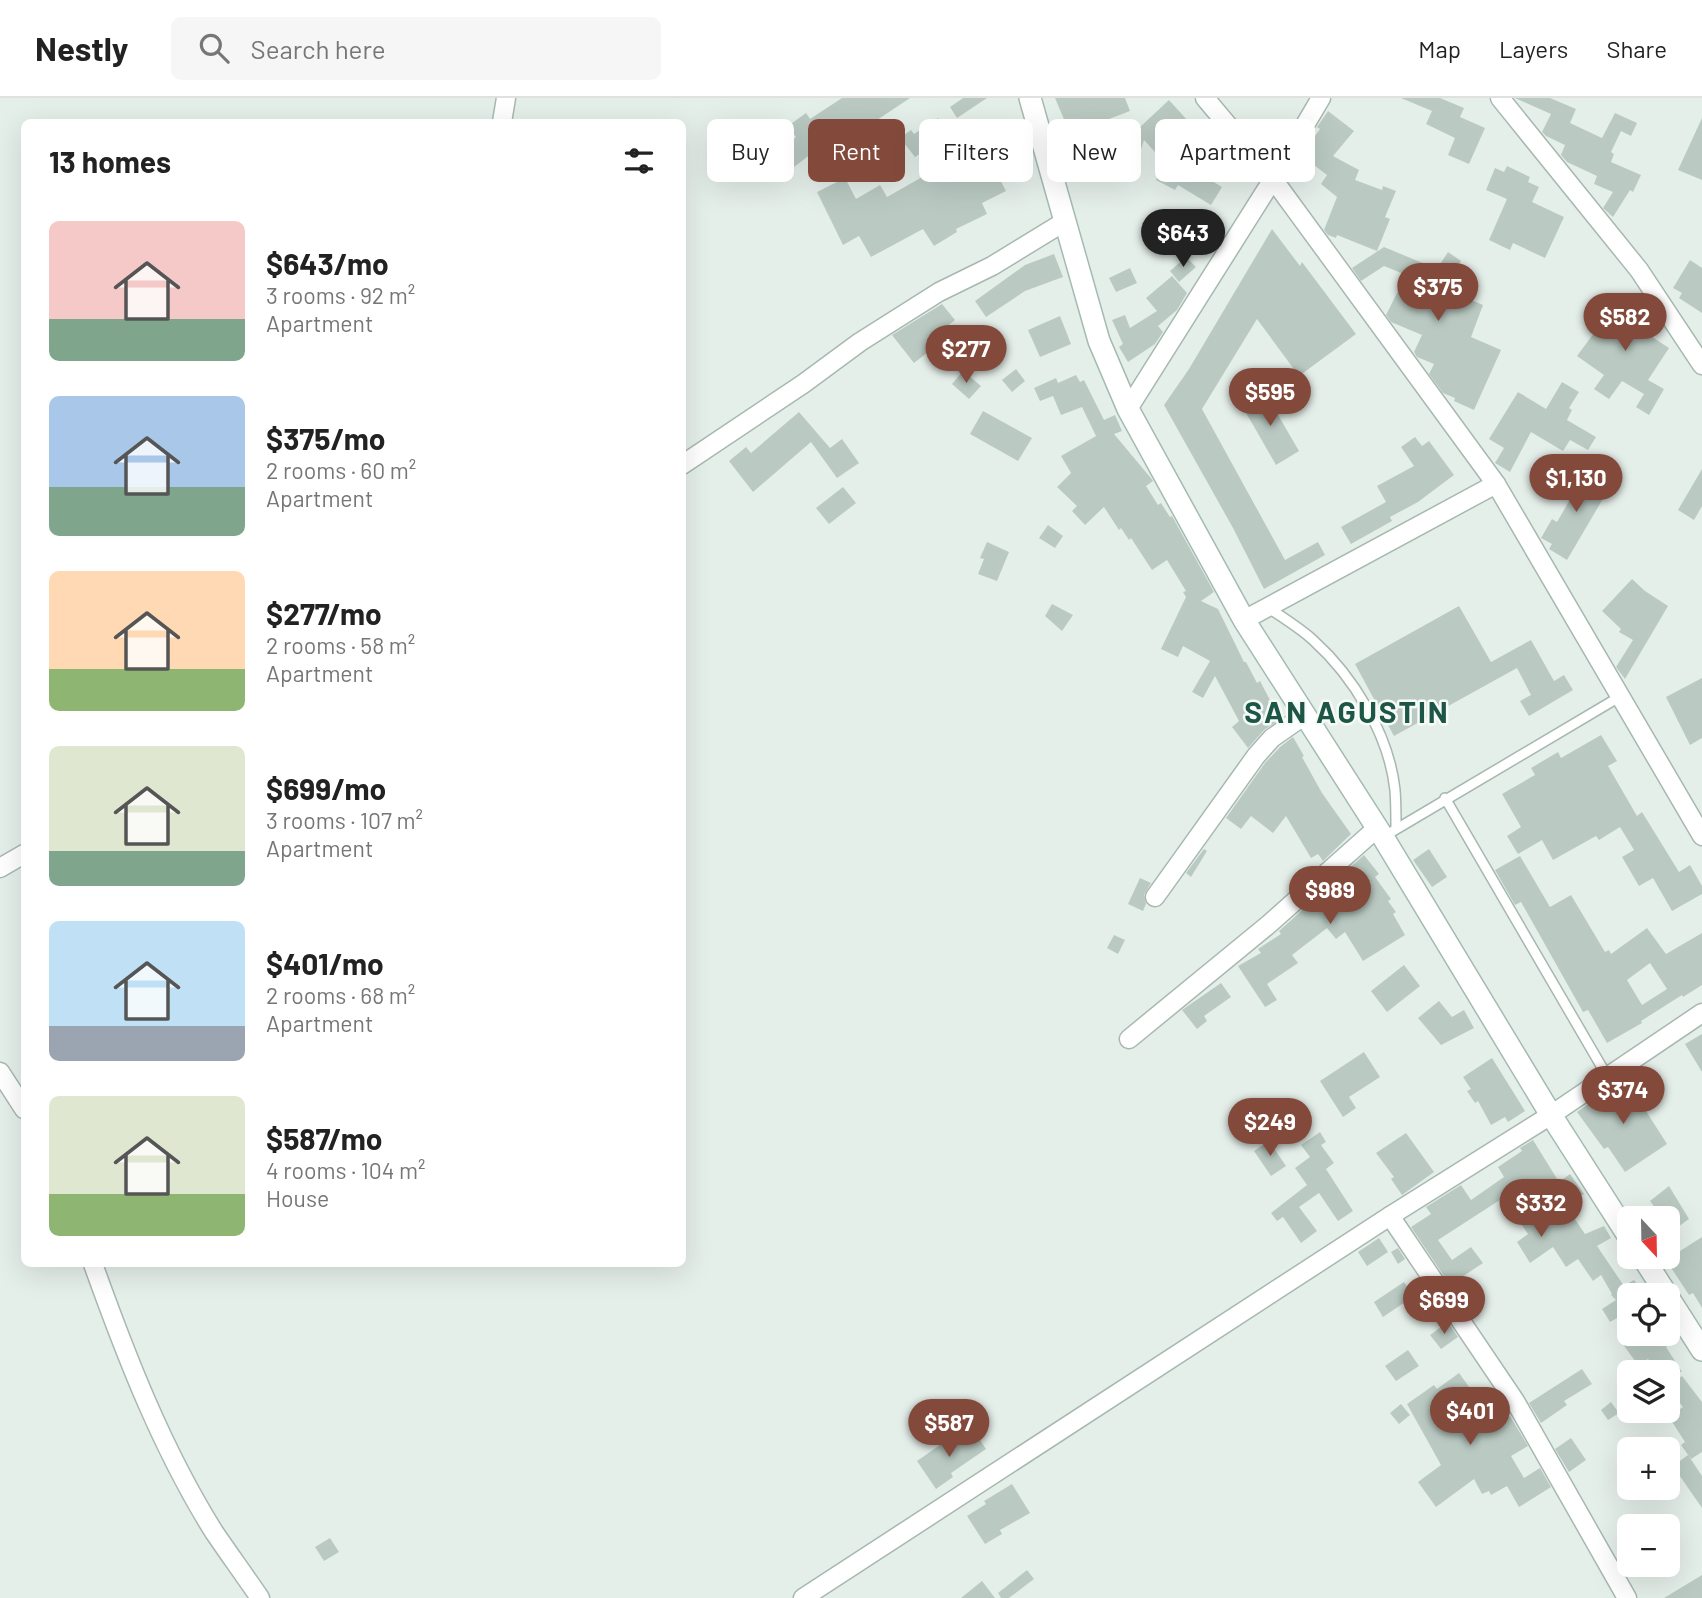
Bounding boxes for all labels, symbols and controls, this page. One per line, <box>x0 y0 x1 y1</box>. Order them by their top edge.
search box <box>171 17 661 80</box>
text: Nestly <box>35 28 129 68</box>
icon: search <box>195 29 233 67</box>
text: Search here <box>251 33 386 64</box>
text: Map <box>1418 34 1461 63</box>
text: Layers <box>1499 34 1568 63</box>
text: Share <box>1606 34 1667 63</box>
chip: Buy <box>707 119 794 182</box>
chip: Rent <box>808 119 905 182</box>
chip: Filters <box>919 119 1033 182</box>
chip: New <box>1047 119 1141 182</box>
chip: Apartment <box>1155 119 1315 182</box>
icon: filters <box>620 142 658 180</box>
text: 13 homes <box>49 143 171 179</box>
pin: $643 <box>1142 209 1224 269</box>
text: $643 <box>1157 218 1209 246</box>
text: $643/mo <box>266 245 389 281</box>
icon: home <box>105 249 189 333</box>
pin: $375 <box>1397 264 1479 323</box>
text: $375 <box>1413 272 1463 300</box>
text: 3 rooms · 92 m² <box>266 281 415 309</box>
pin: $582 <box>1584 294 1666 353</box>
text: $582 <box>1600 302 1650 330</box>
text: Apartment <box>266 309 373 337</box>
pin: $277 <box>925 326 1007 385</box>
text: $277 <box>942 334 990 362</box>
pin: $595 <box>1229 368 1311 428</box>
text: $595 <box>1245 377 1295 405</box>
text: $375/mo <box>266 420 385 456</box>
icon: home <box>105 424 189 508</box>
pin: $1,130 <box>1519 454 1633 514</box>
text: 2 rooms · 60 m² <box>266 456 416 484</box>
text: $1,130 <box>1545 463 1607 491</box>
text: Apartment <box>266 484 373 512</box>
text: $277/mo <box>266 595 382 631</box>
icon: home <box>105 599 189 683</box>
text: 2 rooms · 58 m² <box>266 631 415 659</box>
text: Apartment <box>266 659 373 687</box>
district label: SAN AGUSTIN <box>1244 693 1450 729</box>
text: $699/mo <box>266 770 386 806</box>
icon: home <box>105 774 189 858</box>
text: 3 rooms · 107 m² <box>266 806 423 834</box>
text: Apartment <box>266 834 373 862</box>
pin: $989 <box>1289 866 1371 926</box>
text: $989 <box>1305 875 1355 903</box>
text: $401/mo <box>266 945 384 981</box>
icon: home <box>105 949 189 1033</box>
text: 2 rooms · 68 m² <box>266 981 415 1009</box>
text: Apartment <box>266 1009 373 1037</box>
pin: $374 <box>1582 1066 1664 1126</box>
text: $374 <box>1598 1075 1648 1103</box>
pin: $249 <box>1229 1098 1311 1158</box>
text: $249 <box>1244 1107 1296 1135</box>
text: $587/mo <box>266 1120 382 1156</box>
icon: home <box>105 1124 189 1208</box>
text: 4 rooms · 104 m² <box>266 1156 426 1184</box>
pin: $332 <box>1500 1180 1582 1239</box>
text: House <box>266 1184 329 1212</box>
text: $332 <box>1516 1188 1566 1216</box>
north arrow <box>1617 1206 1680 1269</box>
map controls <box>1617 1206 1680 1577</box>
pin: $699 <box>1403 1276 1485 1336</box>
button: locate <box>1617 1283 1680 1346</box>
text: $699 <box>1419 1285 1469 1313</box>
button: layers <box>1617 1360 1680 1423</box>
pin: $401 <box>1429 1388 1511 1447</box>
text: $401 <box>1446 1396 1494 1424</box>
pin: $587 <box>908 1400 990 1459</box>
text: $587 <box>924 1408 974 1436</box>
button: + <box>1617 1437 1680 1500</box>
button: − <box>1617 1514 1680 1577</box>

